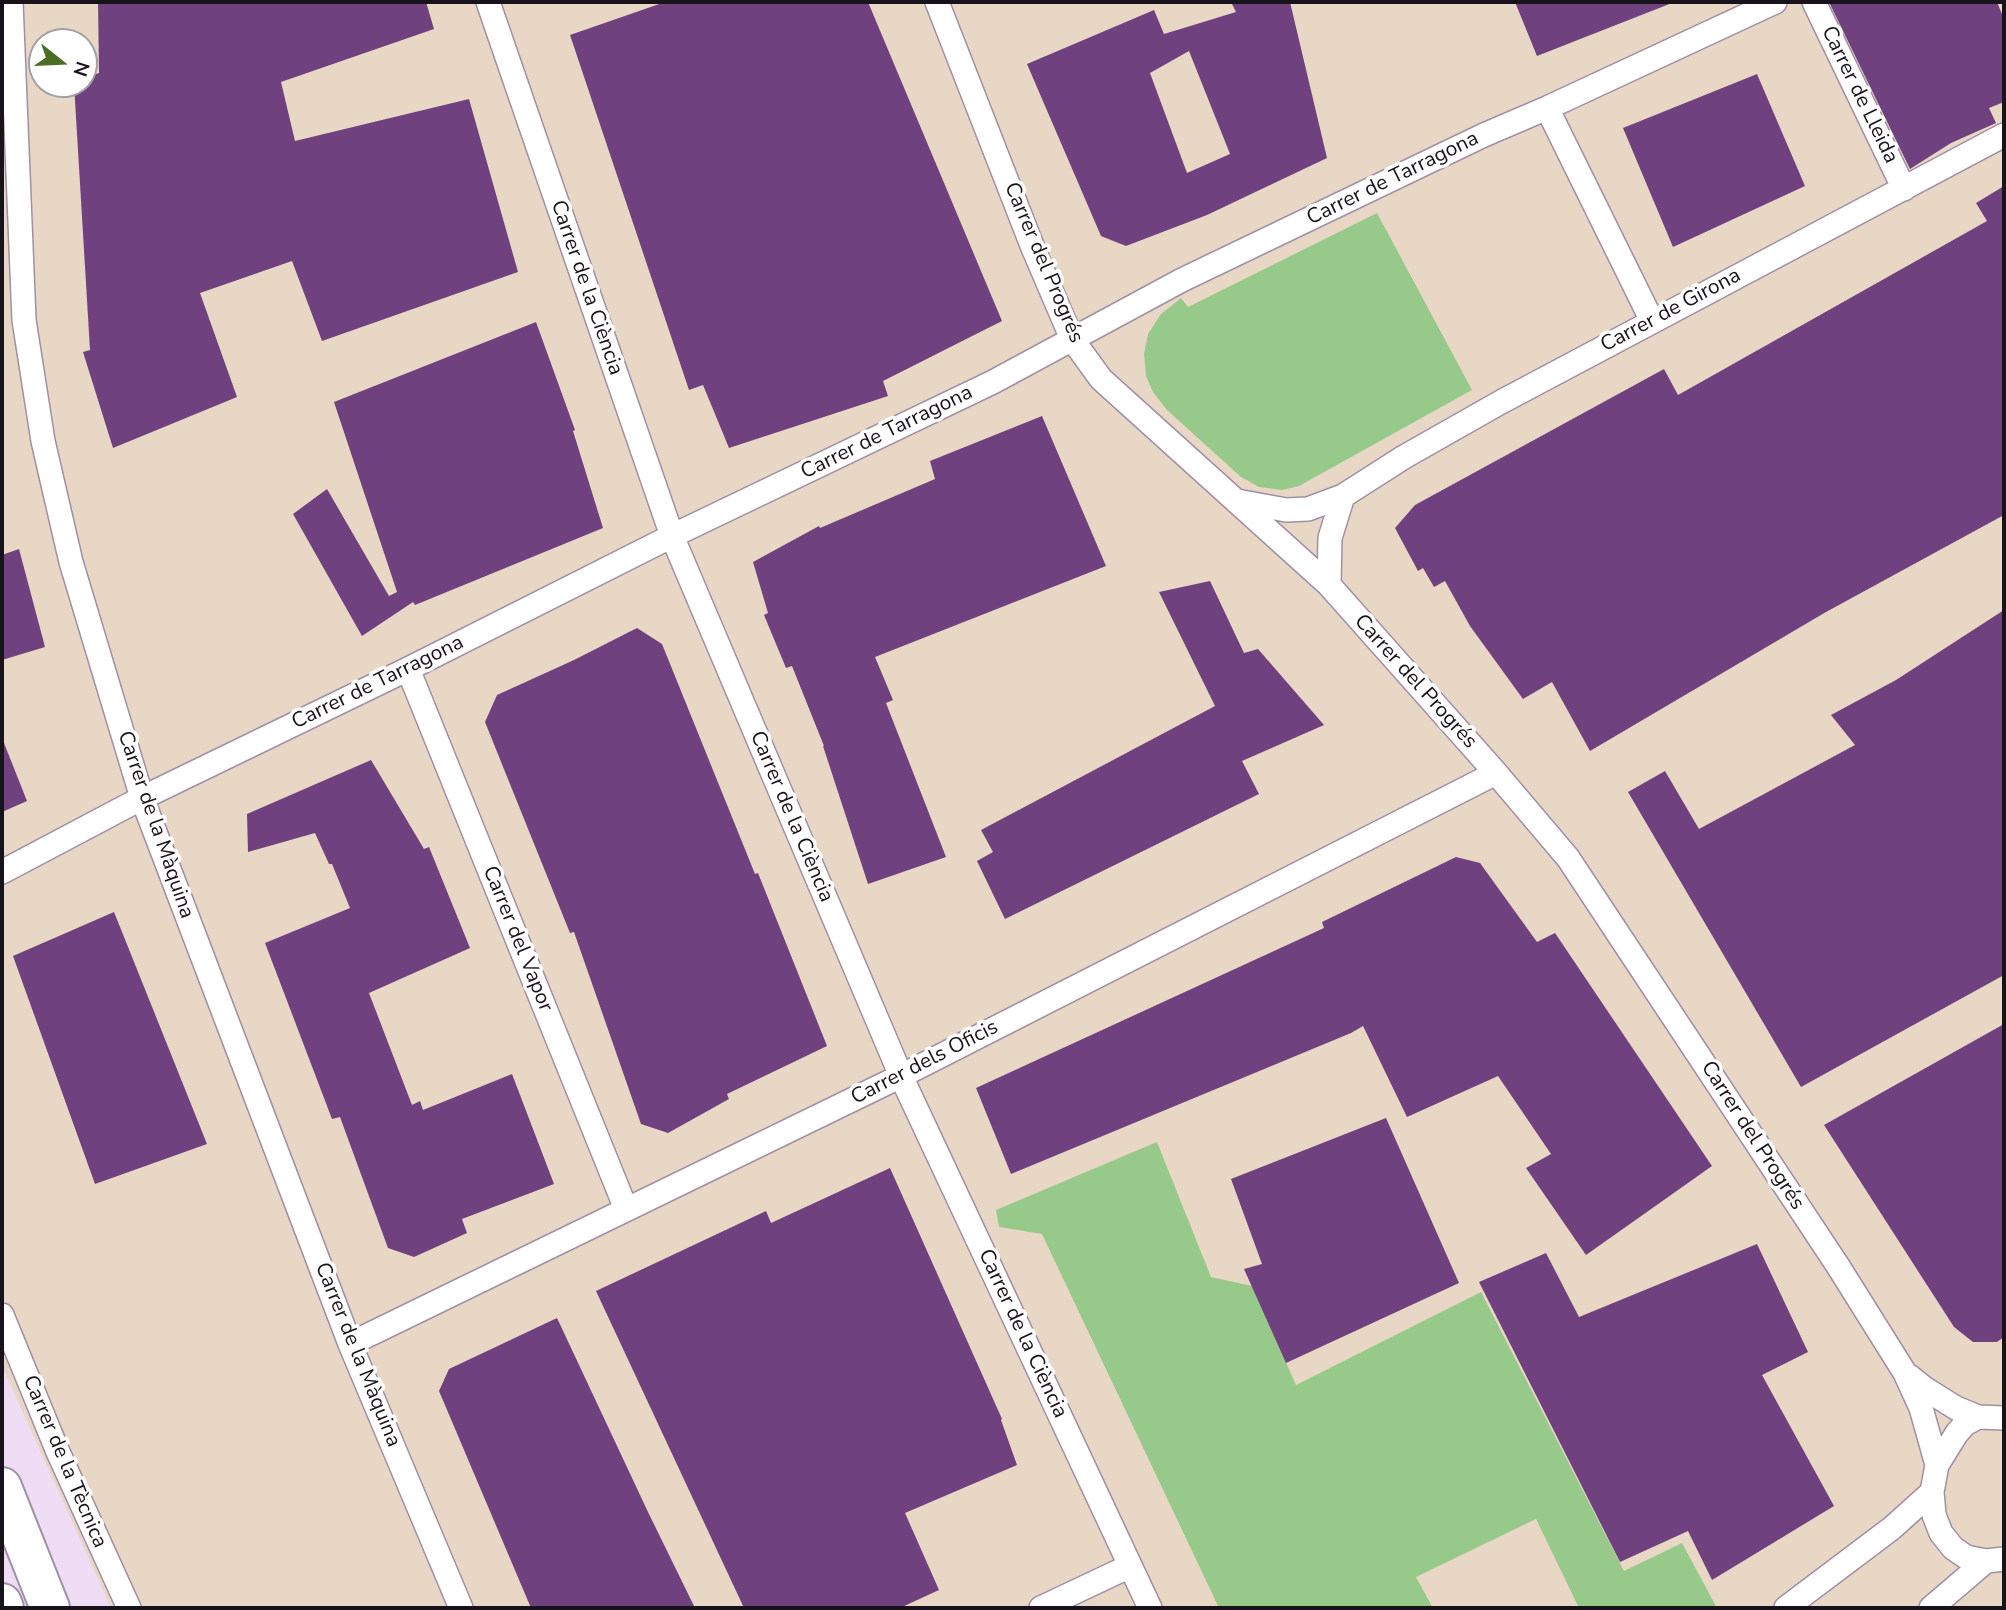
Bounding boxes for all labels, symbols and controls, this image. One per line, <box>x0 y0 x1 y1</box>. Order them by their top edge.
street label: Carrer de Lleida <box>1815 22 1903 168</box>
north arrow <box>28 28 98 98</box>
text: N <box>67 58 96 80</box>
street label: Carrer de Tarragona <box>1303 126 1483 232</box>
street label: Carrer del Progrés <box>998 179 1088 347</box>
street label: Carrer de la Ciència <box>544 197 628 379</box>
street label: Carrer de Girona <box>1597 264 1745 358</box>
street label: Carrer de Tarragona <box>797 380 977 486</box>
street label: Carrer del Progrés <box>1348 610 1482 754</box>
street label: Carrer de Tarragona <box>288 630 468 736</box>
street label: Carrer de la Màquina <box>111 728 199 922</box>
street label: Carrer de la Ciència <box>744 728 838 906</box>
street label: Carrer del Vapor <box>476 863 558 1015</box>
street label: Carrer dels Oficis <box>847 1015 1003 1111</box>
street label: Carrer del Progrés <box>1695 1057 1809 1215</box>
street label: Carrer de la Ciència <box>972 1246 1072 1422</box>
street label: Carrer de la Màquina <box>309 1259 405 1451</box>
street label: Carrer de la Tècnica <box>16 1372 112 1552</box>

